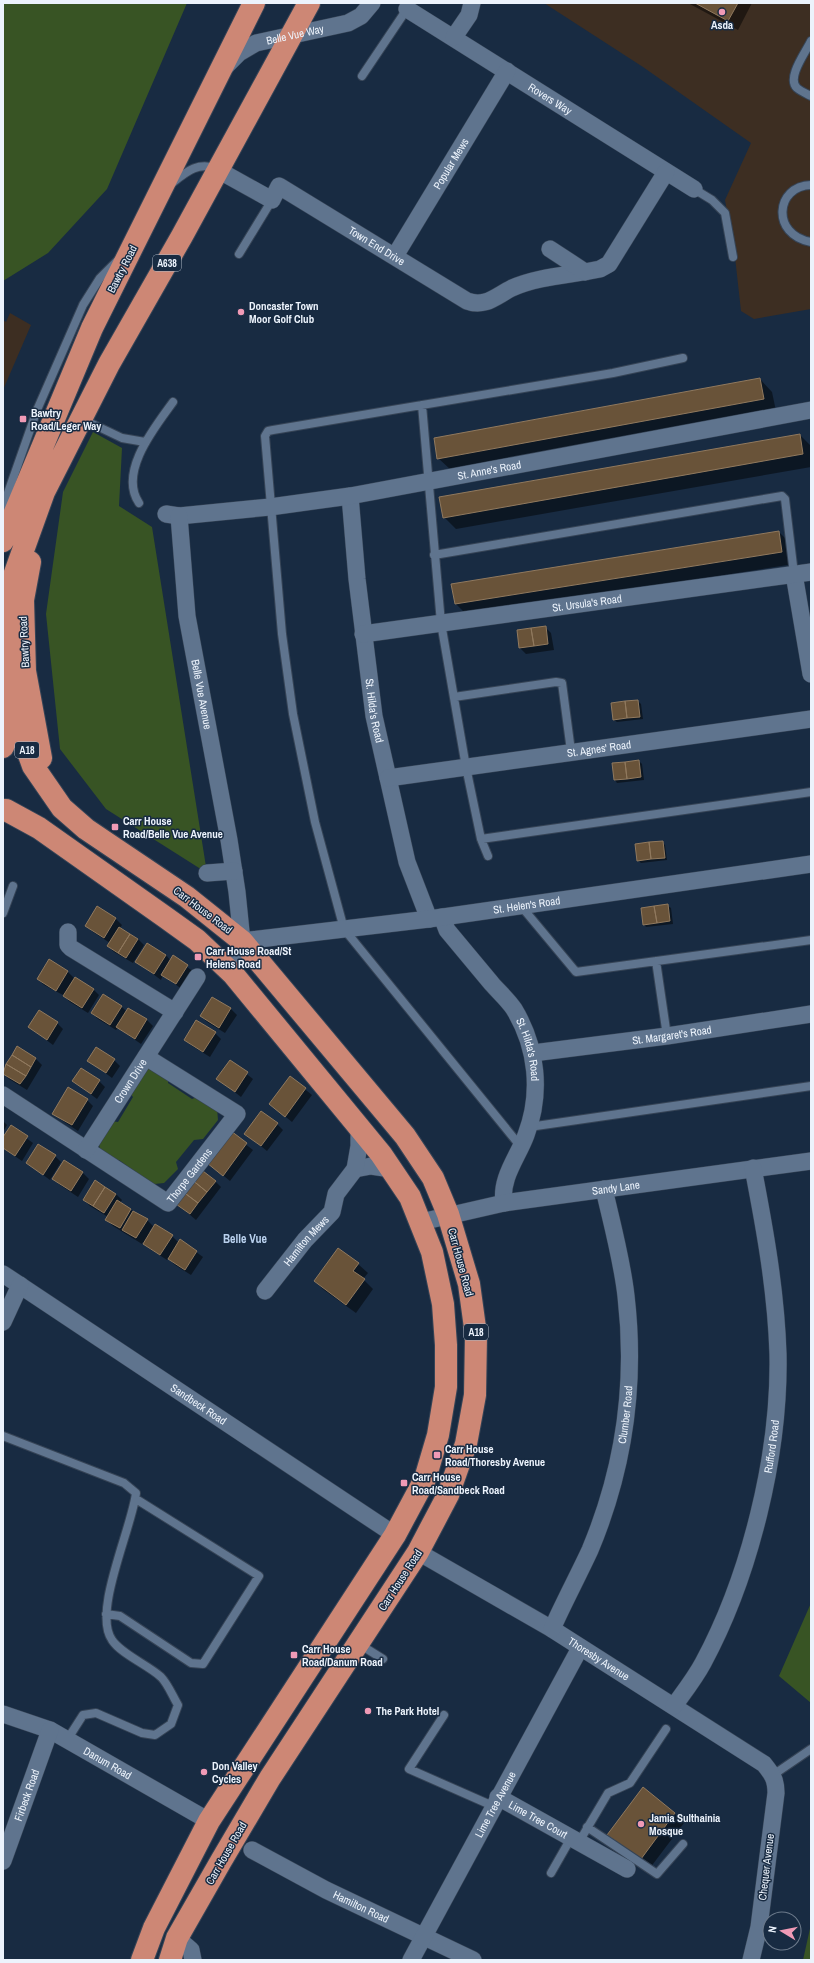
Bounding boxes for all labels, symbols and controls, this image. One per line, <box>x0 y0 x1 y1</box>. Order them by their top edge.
marker: Asda <box>717 7 727 17</box>
place label: Asda <box>711 18 733 32</box>
street label: Belle Vue Way <box>265 21 326 48</box>
street label: Rovers Way <box>526 80 575 118</box>
street label: Popular Mews <box>430 135 472 192</box>
street label: Town End Drive <box>346 223 408 268</box>
street label: Bawtry Road <box>104 243 140 295</box>
road number: A638 <box>153 255 181 271</box>
place label: Doncaster Town Moor Golf Club <box>249 299 319 326</box>
marker: Doncaster Town Moor Golf Club <box>236 307 246 317</box>
place label: Bawtry Road/Leger Way <box>31 406 101 433</box>
marker: Bawtry Road/Leger Way <box>18 414 28 424</box>
street label: St. Anne's Road <box>456 457 522 483</box>
street label: St. Ursula's Road <box>551 591 623 615</box>
street label: Bawtry Road <box>16 616 32 668</box>
street label: Belle Vue Avenue <box>188 658 215 730</box>
street label: St. Hilda's Road <box>362 678 387 744</box>
street label: St. Agnes' Road <box>566 737 632 760</box>
road number: A18 <box>15 742 39 758</box>
place label: Carr House Road/Belle Vue Avenue <box>123 814 223 841</box>
marker: Carr House Road/Belle Vue Avenue <box>110 822 120 832</box>
street label: Carr House Road <box>171 883 235 937</box>
street label: St. Helen's Road <box>492 893 561 917</box>
place label: Carr House Road/St Helens Road <box>206 944 291 971</box>
marker: Carr House Road/St Helens Road <box>193 952 203 962</box>
street label: St. Hilda's Road <box>513 1015 542 1081</box>
street label: St. Margaret's Road <box>631 1022 713 1047</box>
street label: Crown Drive <box>111 1056 150 1106</box>
street label: Thorpe Gardens <box>164 1145 215 1206</box>
street label: Sandy Lane <box>591 1177 641 1198</box>
street label: Hamilton Mews <box>280 1212 332 1269</box>
street label: Carr House Road <box>445 1226 477 1298</box>
district label: Belle Vue <box>223 1231 267 1247</box>
road number: A18 <box>464 1324 488 1340</box>
street label: Sandbeck Road <box>168 1381 229 1428</box>
street label: Clumber Road <box>615 1385 635 1445</box>
street label: Rufford Road <box>761 1419 782 1474</box>
place label: Carr House Road/Thoresby Avenue <box>445 1442 545 1469</box>
marker: Carr House Road/Thoresby Avenue <box>432 1450 442 1460</box>
place label: Carr House Road/Sandbeck Road <box>412 1470 505 1497</box>
marker: Carr House Road/Sandbeck Road <box>399 1478 409 1488</box>
street label: Carr House Road <box>375 1547 425 1613</box>
street label: Thoresby Avenue <box>565 1634 632 1684</box>
place label: Carr House Road/Danum Road <box>302 1642 383 1669</box>
marker: Carr House Road/Danum Road <box>289 1650 299 1660</box>
place label: The Park Hotel <box>376 1704 439 1718</box>
marker: The Park Hotel <box>363 1706 373 1716</box>
street label: Danum Road <box>81 1744 134 1782</box>
place label: Don Valley Cycles <box>212 1759 258 1786</box>
street label: Firbeck Road <box>11 1767 42 1823</box>
marker: Don Valley Cycles <box>199 1767 209 1777</box>
street label: Lime Tree Avenue <box>472 1769 519 1840</box>
street label: Lime Tree Court <box>506 1797 571 1842</box>
place label: Jamia Sulthainia Mosque <box>649 1811 720 1838</box>
street label: Carr House Road <box>202 1819 250 1887</box>
marker: Jamia Sulthainia Mosque <box>636 1819 646 1829</box>
street label: Chequer Avenue <box>755 1833 777 1901</box>
street label: Hamilton Road <box>331 1887 391 1926</box>
north arrow <box>762 1911 802 1951</box>
text: N <box>765 1925 780 1934</box>

